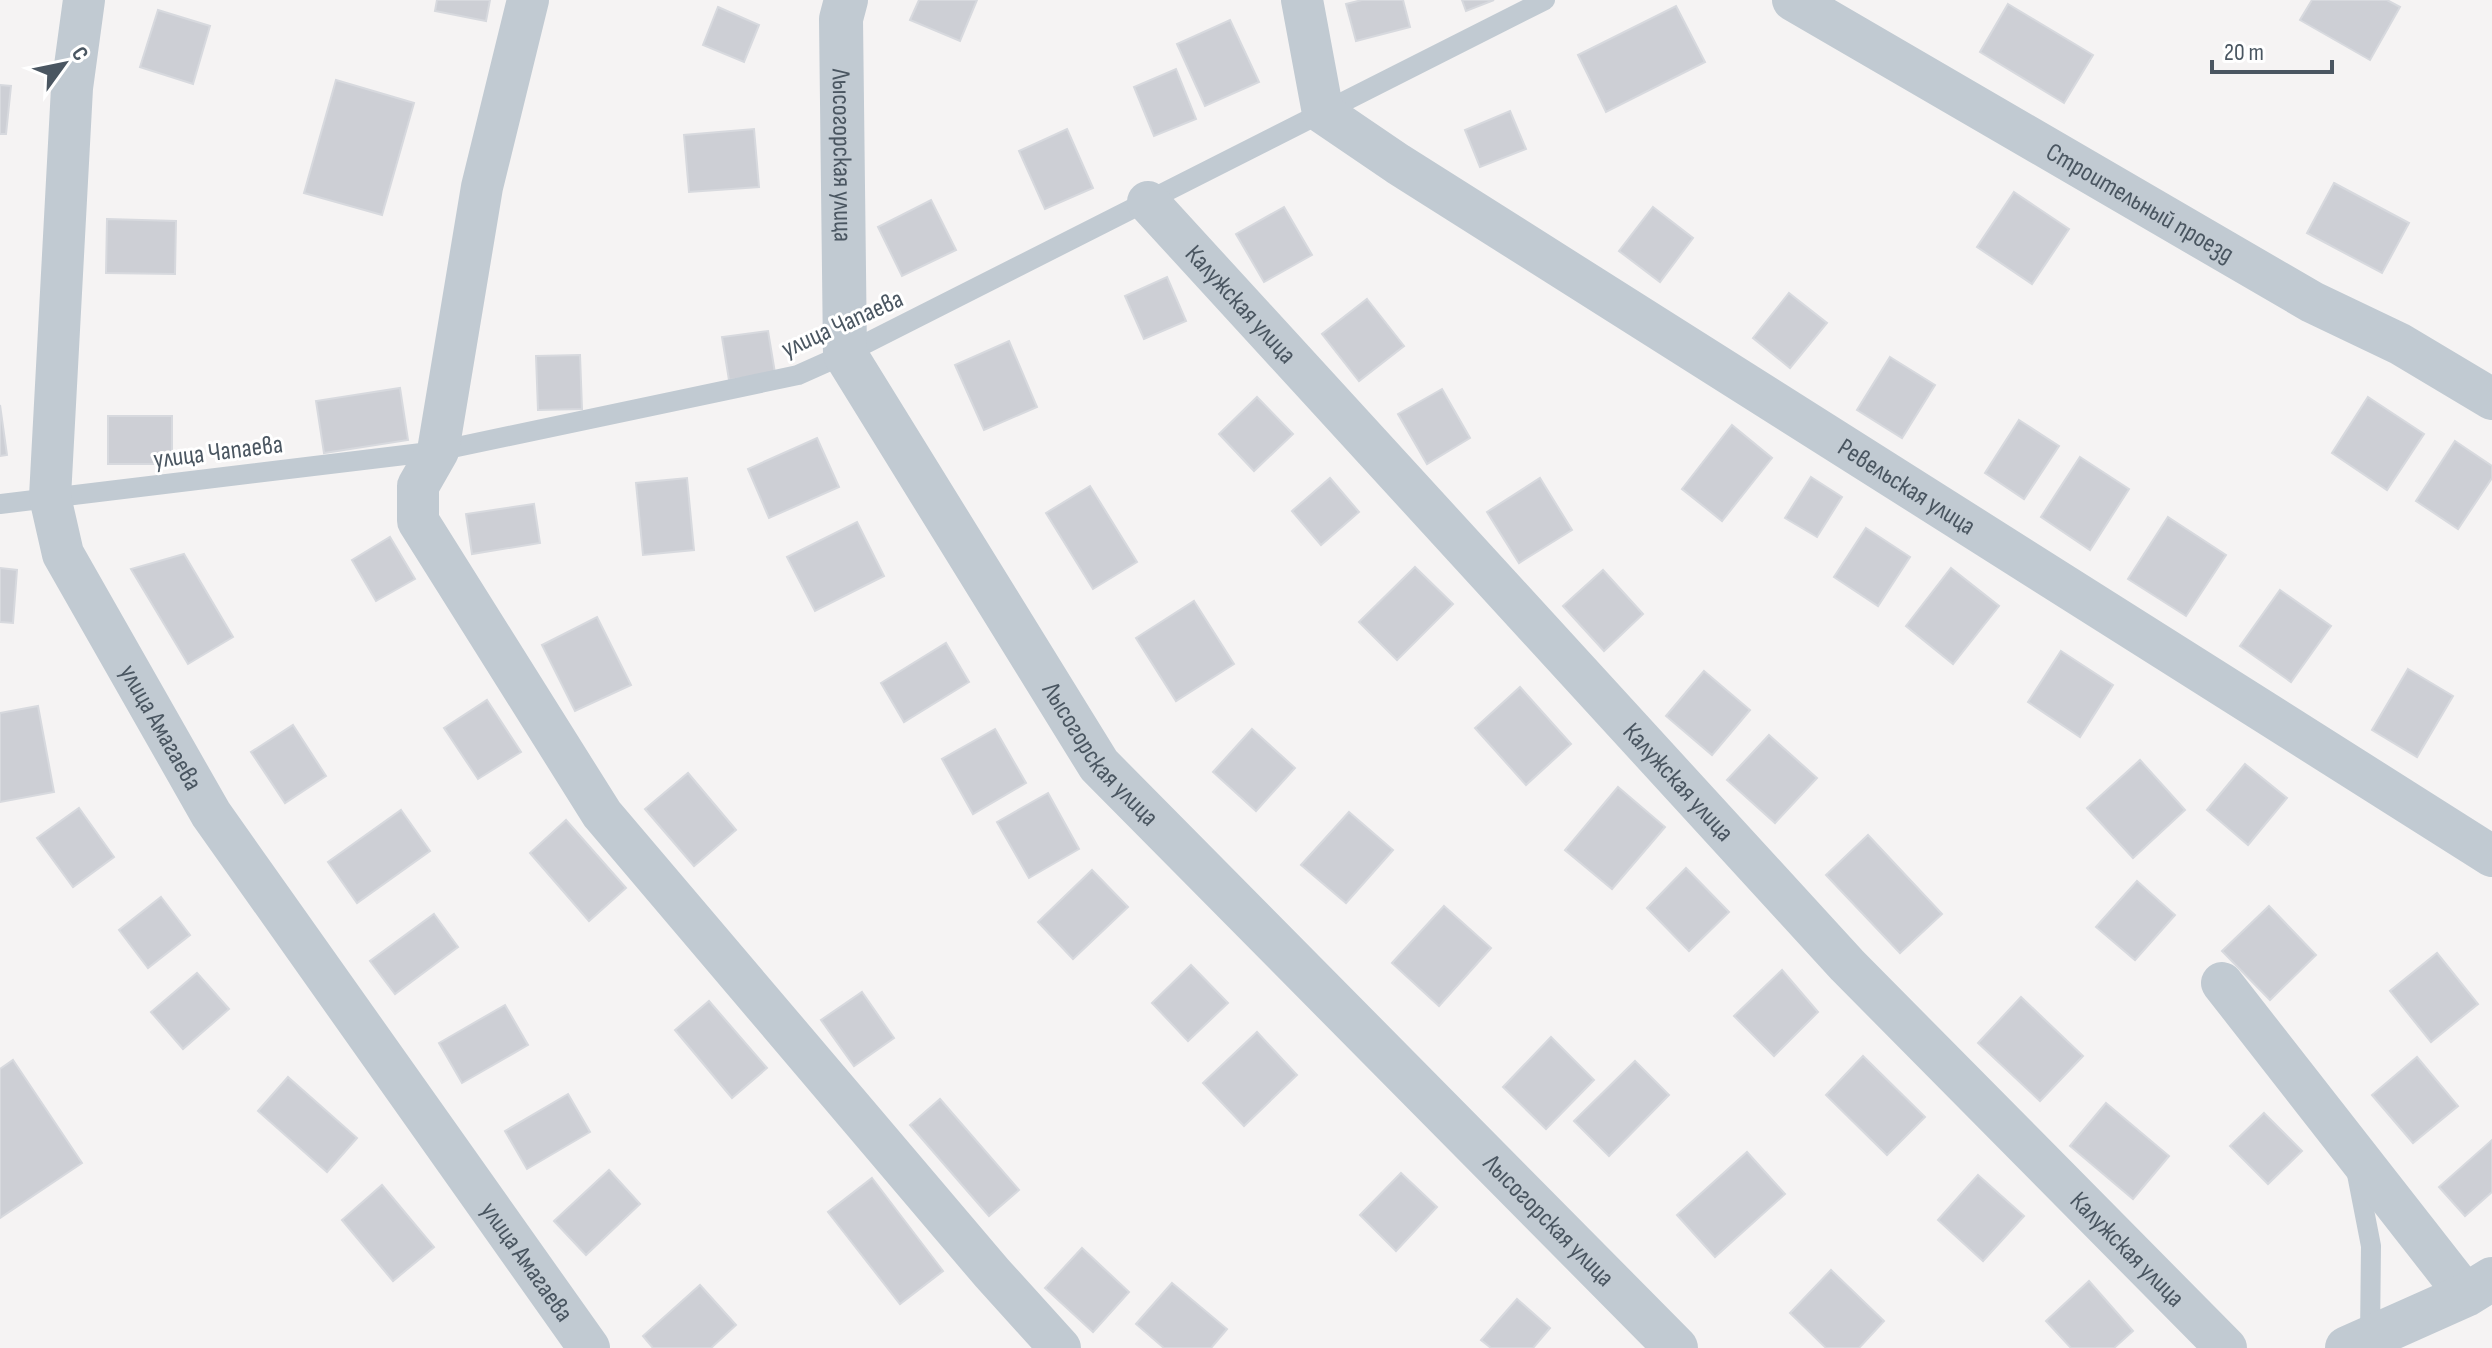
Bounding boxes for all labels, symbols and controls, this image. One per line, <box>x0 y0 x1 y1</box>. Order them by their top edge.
north arrow <box>24 24 104 104</box>
scale bar <box>2212 24 2332 74</box>
text: 20 m <box>2224 38 2264 67</box>
text: С <box>65 42 94 66</box>
street label: Лысогорская улица <box>825 68 858 242</box>
street label: Строительный проезд <box>2040 137 2239 270</box>
street label: Калужская улица <box>1178 239 1302 370</box>
street label: улица Чапаева <box>777 284 908 365</box>
street label: улица Чапаева <box>152 429 285 476</box>
street label: Ревельская улица <box>1832 432 1981 542</box>
street label: улица Амагаева <box>112 659 208 796</box>
street label: Лысогорская улица <box>1034 676 1164 833</box>
street label: Калужская улица <box>1616 717 1740 848</box>
street label: Лысогорская улица <box>1476 1148 1620 1294</box>
street label: Калужская улица <box>2063 1186 2190 1314</box>
street label: улица Амагаева <box>473 1196 579 1328</box>

